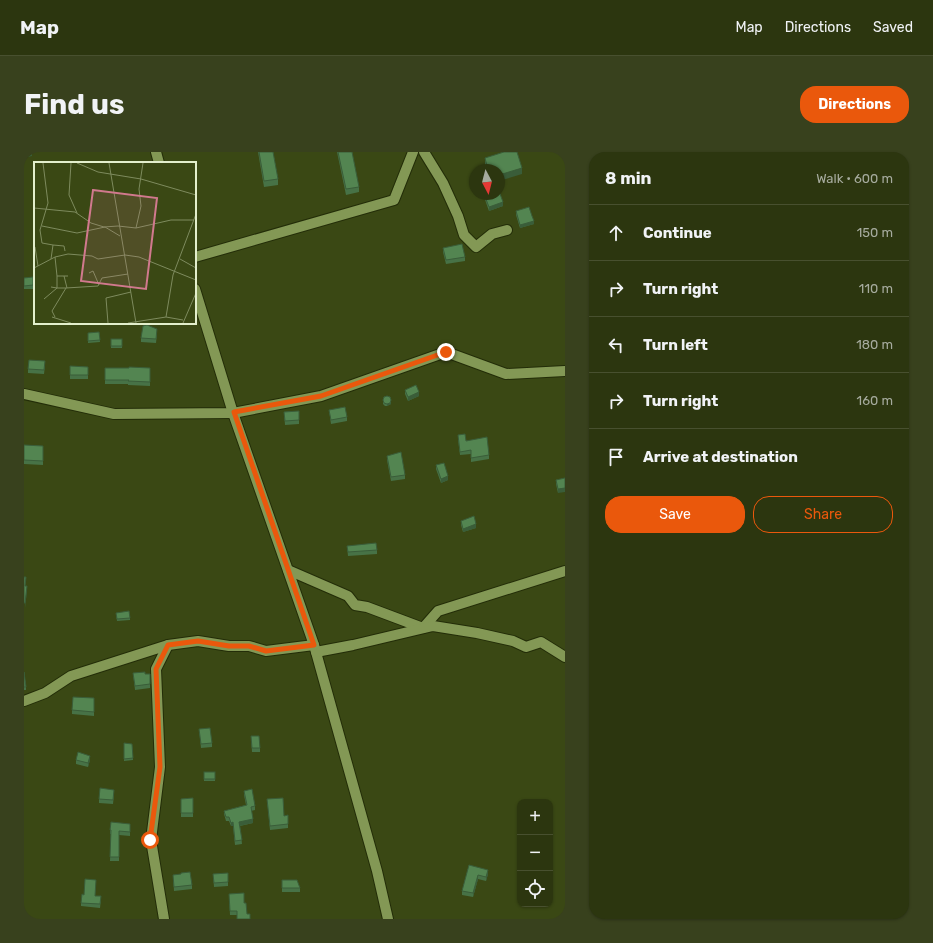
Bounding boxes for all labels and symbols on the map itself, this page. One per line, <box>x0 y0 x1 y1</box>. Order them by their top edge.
inset map <box>34 162 196 324</box>
north arrow <box>469 164 505 200</box>
route end <box>437 343 455 361</box>
route start <box>141 831 159 849</box>

